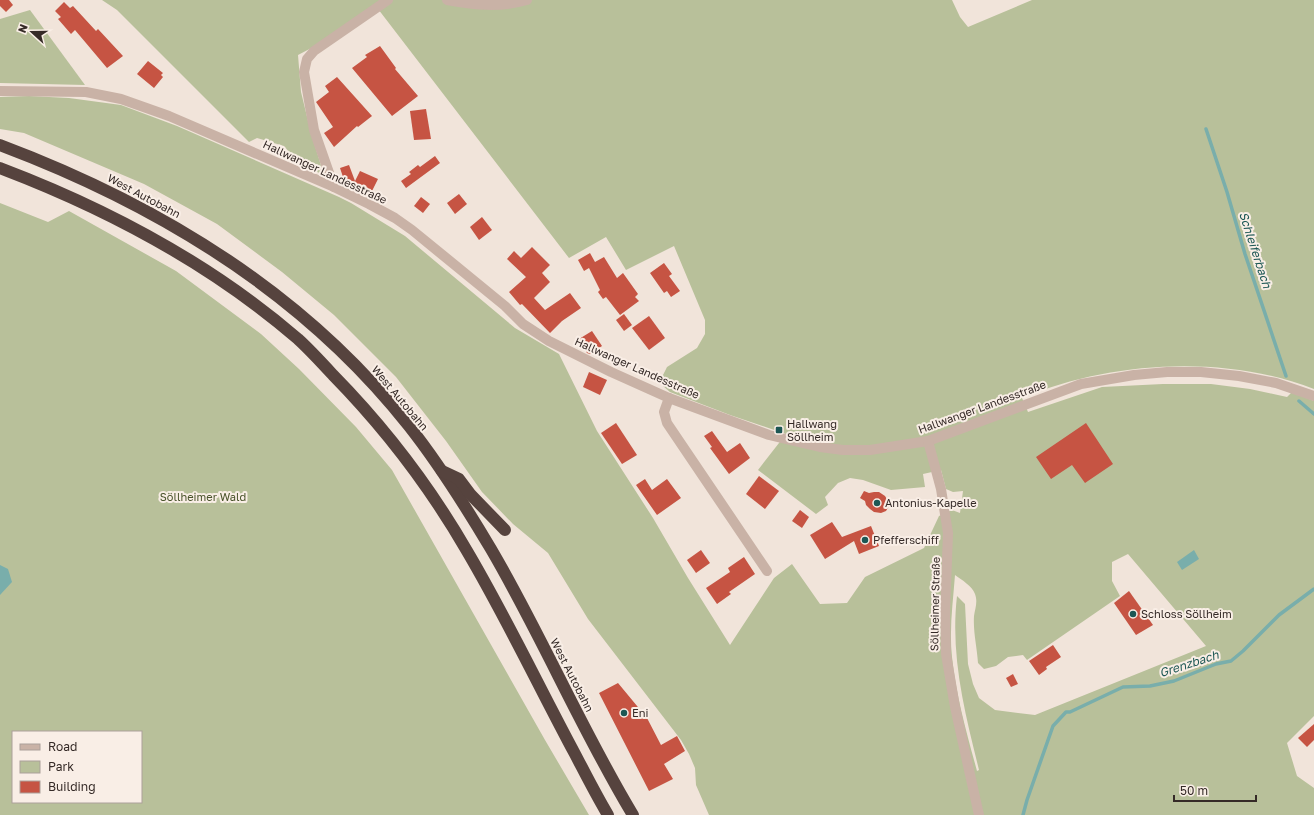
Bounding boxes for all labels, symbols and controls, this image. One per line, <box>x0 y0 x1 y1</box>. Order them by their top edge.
north arrow <box>12 12 52 52</box>
text: N <box>15 22 30 34</box>
street label: Hallwanger Landesstraße <box>261 137 389 206</box>
street label: West Autobahn <box>106 171 183 220</box>
water label: Schleiferbach <box>1236 210 1275 291</box>
street label: Hallwanger Landesstraße <box>573 334 702 401</box>
street label: West Autobahn <box>369 363 431 433</box>
street label: Hallwanger Landesstraße <box>916 377 1048 436</box>
place label: Hallwang Söllheim <box>787 417 837 443</box>
marker: Hallwang Söllheim <box>774 425 784 435</box>
park label: Söllheimer Wald <box>160 490 246 503</box>
place label: Antonius-Kapelle <box>885 496 977 509</box>
marker: Antonius-Kapelle <box>872 498 882 508</box>
place label: Pfefferschiff <box>873 533 939 546</box>
marker: Pfefferschiff <box>860 535 870 545</box>
street label: Söllheimer Straße <box>927 557 942 651</box>
place label: Schloss Söllheim <box>1141 607 1232 620</box>
marker: Schloss Söllheim <box>1128 609 1138 619</box>
street label: West Autobahn <box>548 636 597 714</box>
water label: Grenzbach <box>1157 647 1221 680</box>
place label: Eni <box>632 706 648 719</box>
marker: Eni <box>619 708 629 718</box>
legend <box>12 731 142 803</box>
text: Road <box>48 739 77 754</box>
text: Park <box>48 759 74 774</box>
scale bar <box>1174 777 1256 803</box>
text: Building <box>48 779 96 794</box>
text: 50 m <box>1180 783 1208 798</box>

